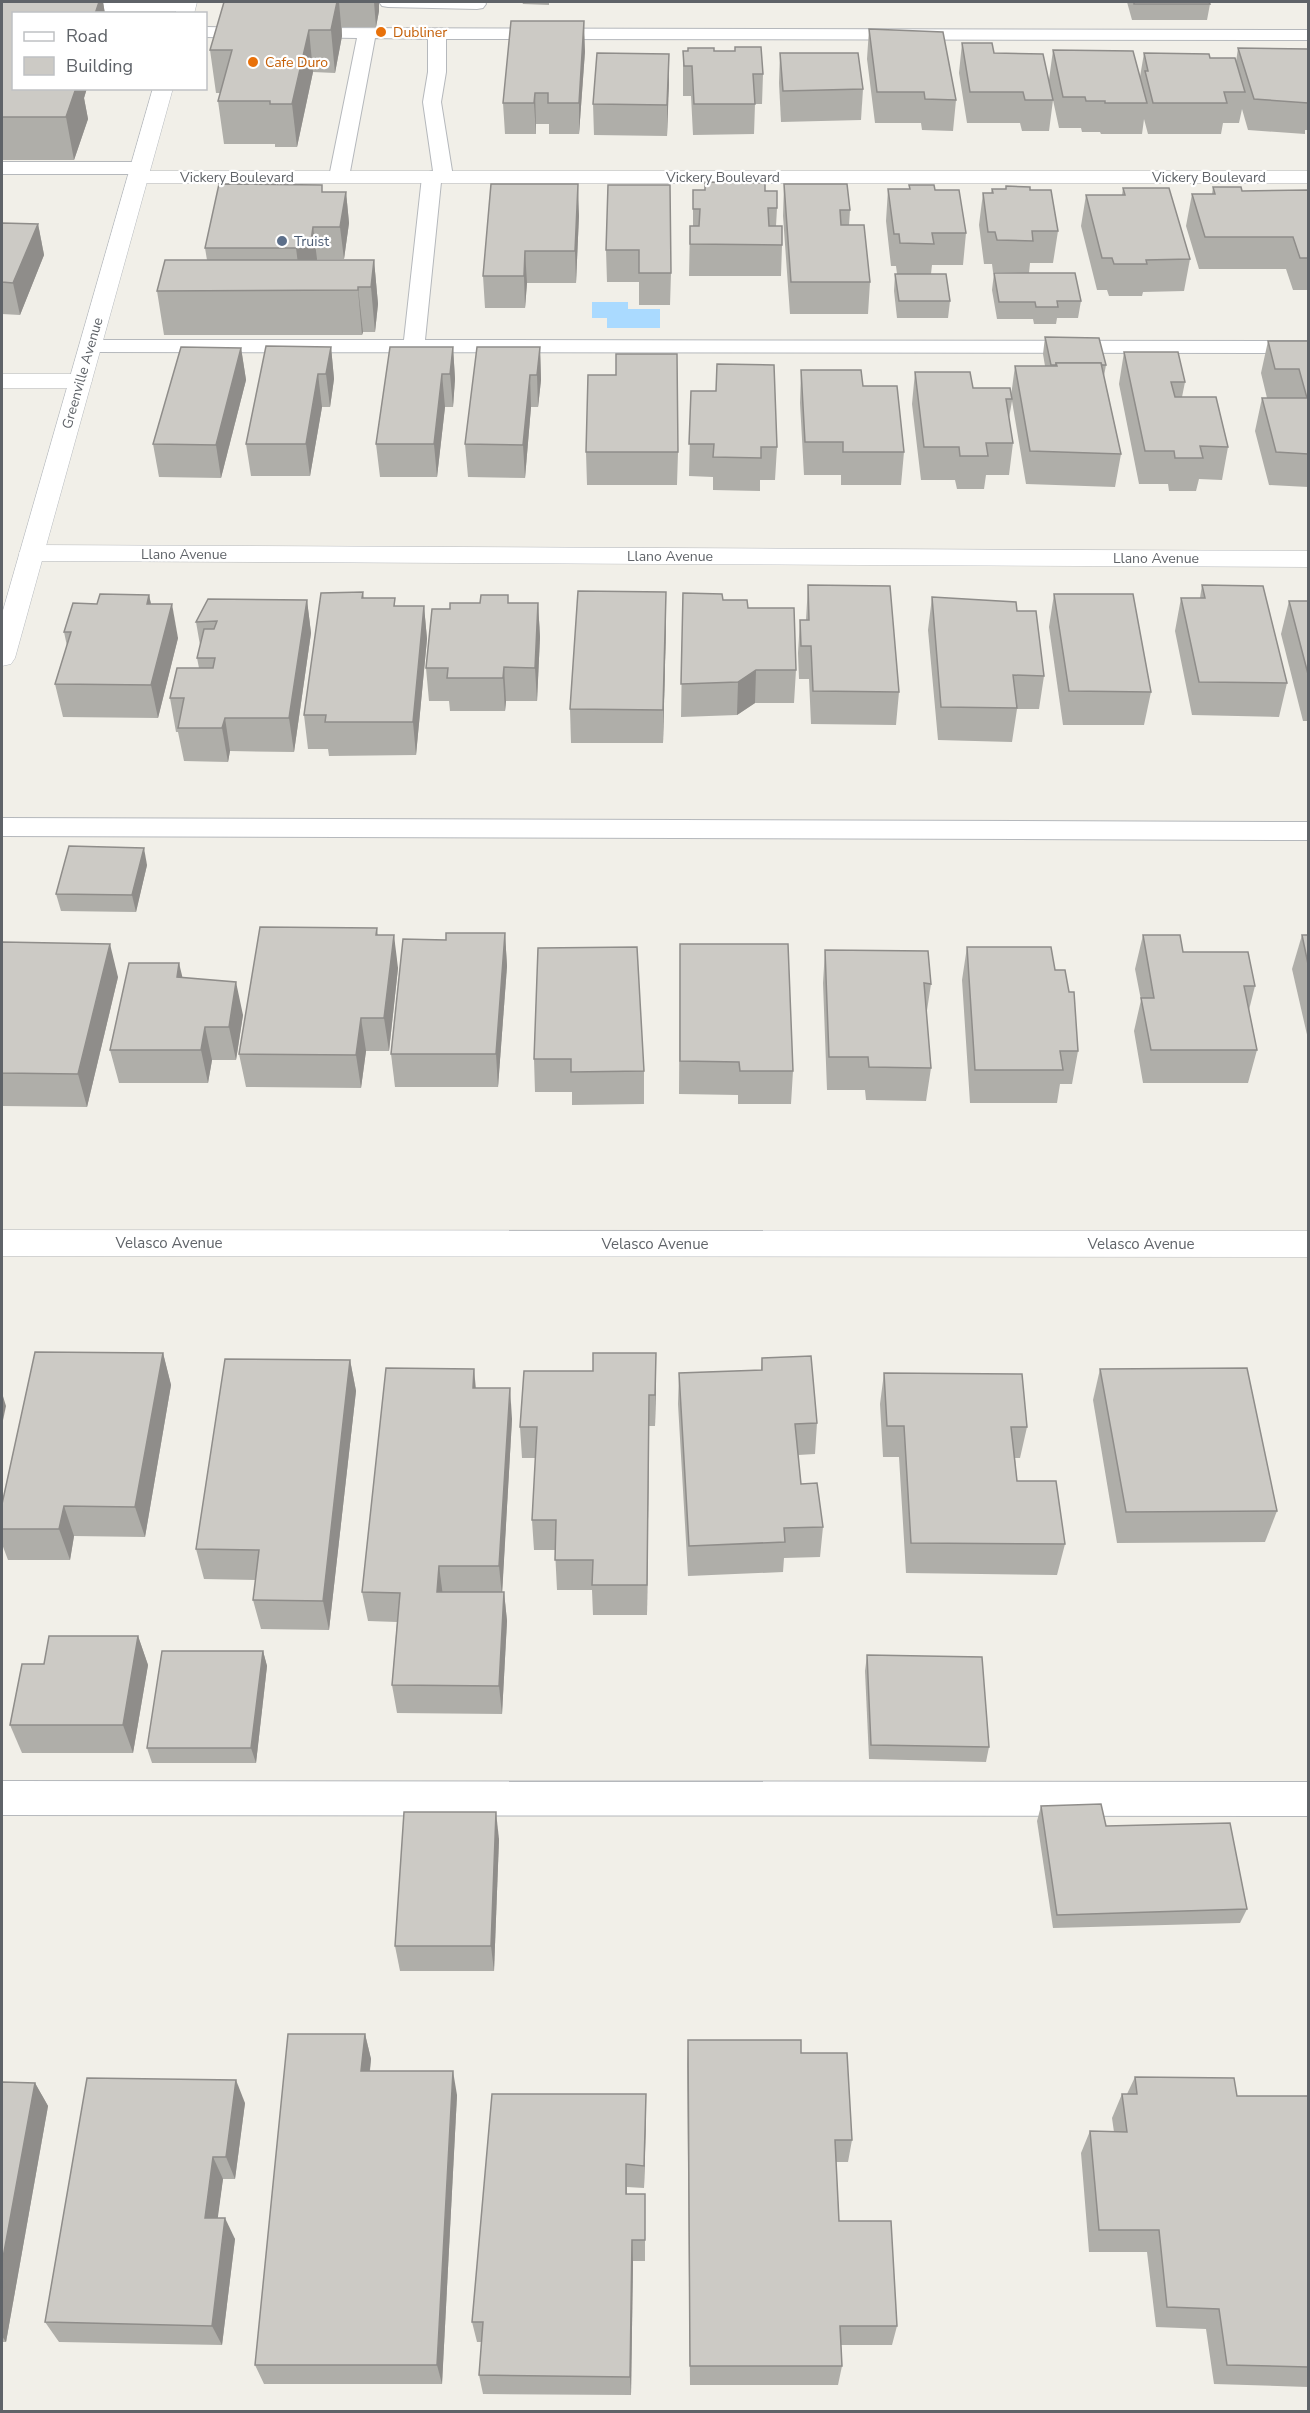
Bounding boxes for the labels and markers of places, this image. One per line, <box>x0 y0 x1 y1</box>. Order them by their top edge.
place label: Dubliner <box>393 23 447 42</box>
marker: Dubliner <box>374 25 388 39</box>
place label: Cafe Duro <box>265 53 328 72</box>
marker: Cafe Duro <box>246 55 260 69</box>
place label: Truist <box>294 232 329 251</box>
marker: Truist <box>275 234 289 248</box>

